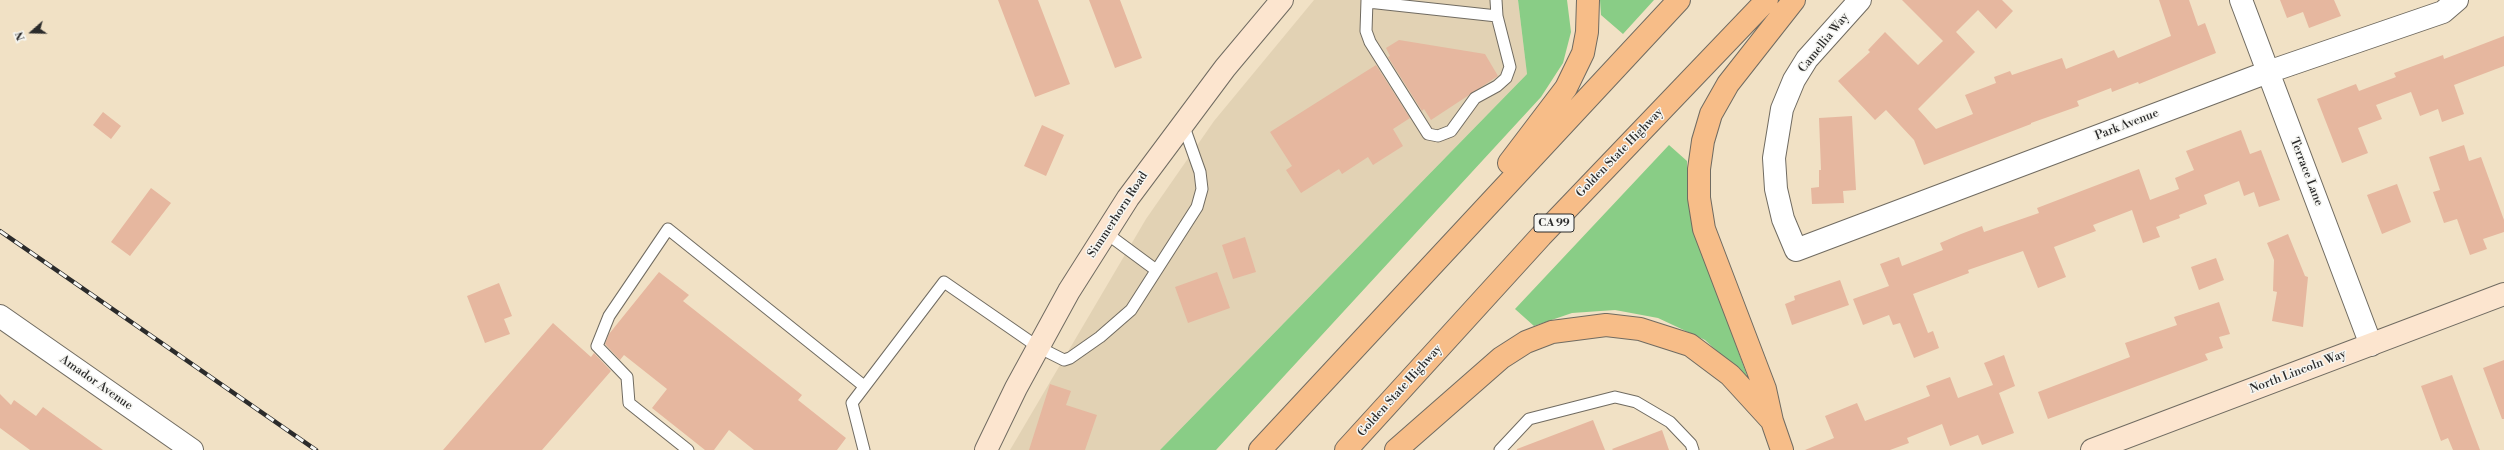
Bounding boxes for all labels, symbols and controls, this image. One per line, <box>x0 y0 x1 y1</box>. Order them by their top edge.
street label: Camellia Way <box>1796 10 1852 76</box>
north arrow <box>12 12 52 52</box>
text: N <box>13 30 29 43</box>
street label: Golden State Highway <box>1574 105 1666 201</box>
street label: Park Avenue <box>2093 106 2161 144</box>
street label: Terrace Lane <box>2286 136 2326 208</box>
street label: Simmerhorn Road <box>1085 169 1151 261</box>
road number: CA 99 <box>1534 214 1574 232</box>
street label: Golden State Highway <box>1355 342 1445 440</box>
street label: North Lincoln Way <box>2248 347 2348 397</box>
street label: Amador Avenue <box>57 353 135 413</box>

